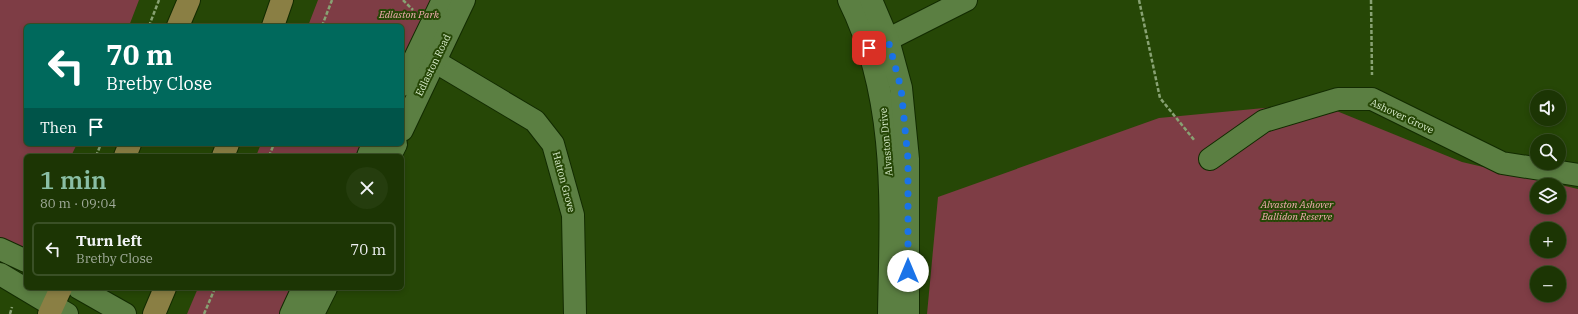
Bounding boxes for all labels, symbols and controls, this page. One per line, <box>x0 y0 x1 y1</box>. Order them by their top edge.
park label: Edlaston Park <box>378 8 440 21</box>
pin <box>852 31 886 65</box>
street label: Edlaston Road <box>412 32 454 98</box>
text: 70 m <box>106 36 173 73</box>
icon: arrive <box>858 37 880 59</box>
icon: left <box>40 40 92 92</box>
text: Bretby Close <box>106 72 212 95</box>
map controls <box>1530 90 1566 302</box>
button: sound <box>1530 90 1566 126</box>
street label: Ashover Grove <box>1368 96 1436 136</box>
street label: Alvaston Drive <box>877 107 895 177</box>
icon: arrive <box>85 116 107 138</box>
text: Then <box>40 118 77 137</box>
button: search <box>1530 134 1566 170</box>
street label: Hatton Grove <box>550 150 578 214</box>
text: 1 min <box>40 164 107 196</box>
button: close <box>346 167 388 209</box>
button: layers <box>1530 178 1566 214</box>
text: 80 m · 09:04 <box>40 195 116 212</box>
park label: Alvaston Ashover Ballidon Reserve <box>1260 198 1334 223</box>
button: + <box>1530 222 1566 258</box>
text: Turn left <box>76 231 142 250</box>
icon: left <box>42 238 64 260</box>
text: 70 m <box>350 240 386 259</box>
text: Bretby Close <box>76 250 153 267</box>
position arrow <box>887 250 929 292</box>
button: − <box>1530 266 1566 302</box>

